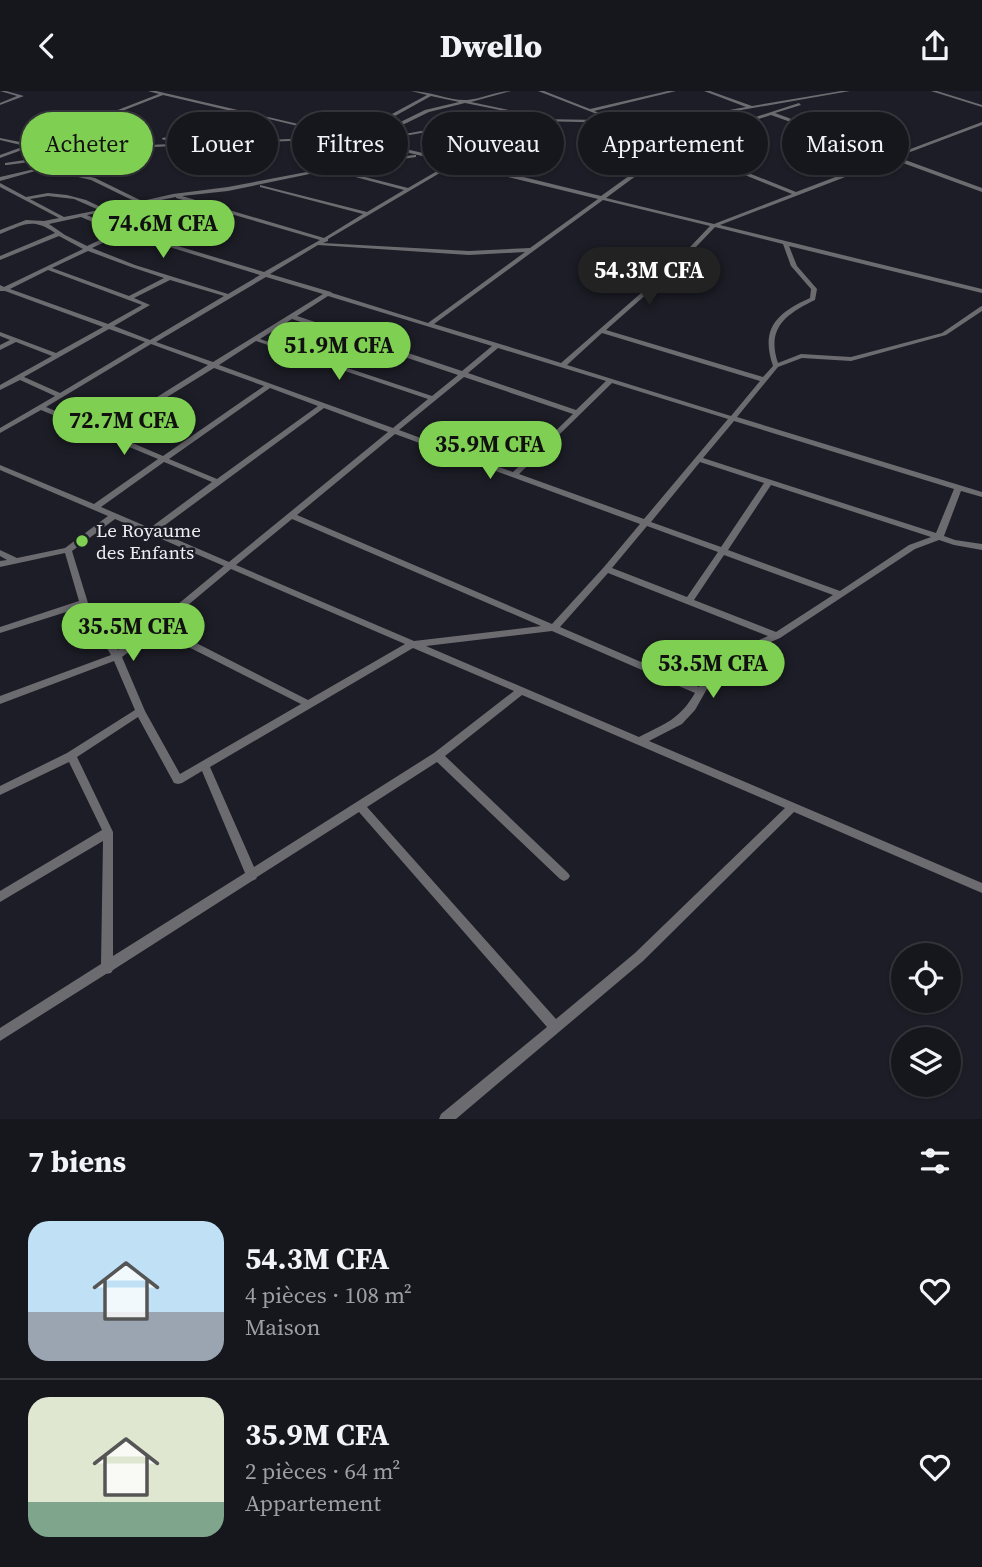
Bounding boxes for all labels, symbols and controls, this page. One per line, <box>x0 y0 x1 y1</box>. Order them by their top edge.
text: Dwello <box>440 24 542 68</box>
icon: back <box>28 27 66 65</box>
icon: share <box>916 27 954 65</box>
chip: Acheter <box>21 112 153 175</box>
chip: Louer <box>167 112 278 175</box>
chip: Filtres <box>292 112 408 175</box>
chip: Nouveau <box>422 112 564 175</box>
chip: Appartement <box>578 112 768 175</box>
chip: Maison <box>782 112 909 175</box>
pin: 74.6M CFA <box>83 201 243 260</box>
text: 74.6M CFA <box>108 207 218 239</box>
pin: 54.3M CFA <box>569 247 729 307</box>
text: 54.3M CFA <box>594 254 704 286</box>
pin: 51.9M CFA <box>259 323 419 382</box>
text: 51.9M CFA <box>284 329 394 361</box>
pin: 72.7M CFA <box>44 397 204 457</box>
text: 72.7M CFA <box>69 404 179 436</box>
pin: 35.9M CFA <box>410 421 570 481</box>
text: 35.9M CFA <box>435 428 545 460</box>
place label: Le Royaume des Enfants <box>96 517 201 565</box>
marker: Le Royaume des Enfants <box>74 533 90 549</box>
pin: 35.5M CFA <box>53 603 213 663</box>
text: 35.5M CFA <box>78 610 188 642</box>
pin: 53.5M CFA <box>633 641 793 700</box>
text: 53.5M CFA <box>658 647 768 679</box>
map controls <box>891 943 961 1097</box>
button: locate <box>891 943 961 1013</box>
button: layers <box>891 1027 961 1097</box>
text: 7 biens <box>28 1141 126 1182</box>
icon: filters <box>916 1142 954 1180</box>
text: 54.3M CFA <box>245 1238 389 1279</box>
icon: home <box>84 1249 168 1333</box>
icon: heart <box>916 1272 954 1310</box>
text: 4 pièces · 108 m² <box>245 1279 412 1311</box>
text: Maison <box>245 1311 320 1343</box>
text: 35.9M CFA <box>245 1414 389 1455</box>
icon: home <box>84 1425 168 1509</box>
icon: heart <box>916 1448 954 1486</box>
text: 2 pièces · 64 m² <box>245 1455 400 1487</box>
text: Appartement <box>245 1487 381 1519</box>

